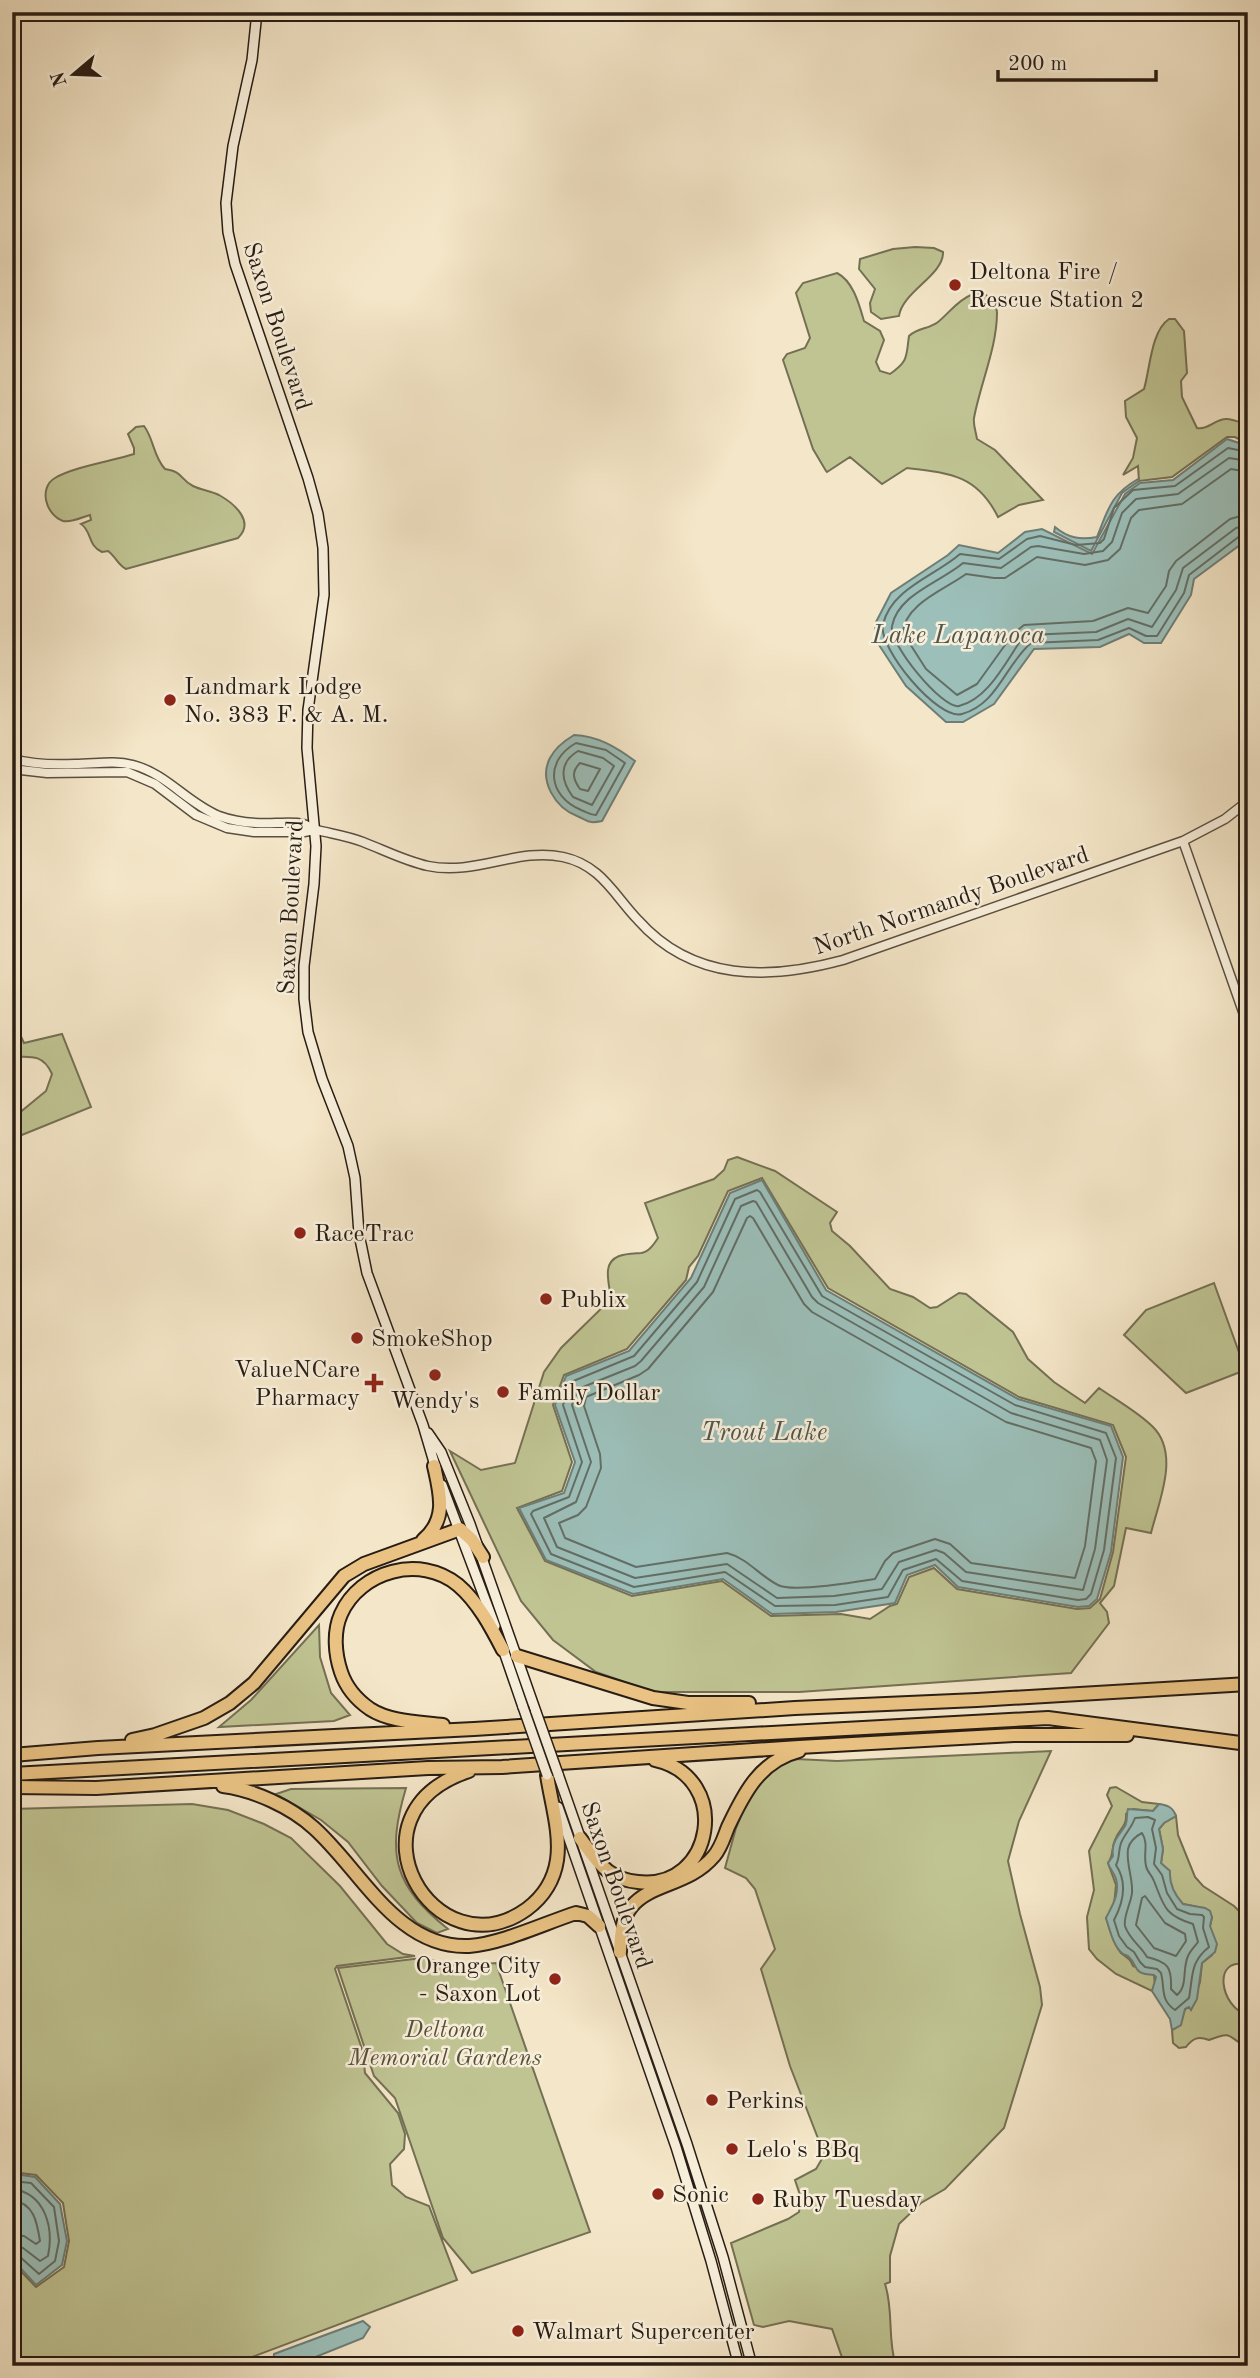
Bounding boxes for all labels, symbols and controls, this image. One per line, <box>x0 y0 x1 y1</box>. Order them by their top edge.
north arrow <box>38 38 108 108</box>
scale bar <box>998 38 1155 82</box>
text: 200 m <box>1008 54 1067 75</box>
text: N <box>49 68 72 89</box>
street label: Saxon Boulevard <box>238 240 315 414</box>
place label: Deltona Fire / Rescue Station 2 <box>969 261 1144 313</box>
marker: Deltona Fire / Rescue Station 2 <box>947 277 963 293</box>
water label: Lake Lapanoca <box>870 623 1045 649</box>
place label: Landmark Lodge No. 383 F. & A. M. <box>184 676 388 728</box>
marker: Landmark Lodge No. 383 F. & A. M. <box>162 692 178 708</box>
street label: Saxon Boulevard <box>275 819 309 995</box>
street label: North Normandy Boulevard <box>811 843 1092 960</box>
place label: RaceTrac <box>314 1223 414 1247</box>
marker: RaceTrac <box>292 1225 308 1241</box>
place label: Publix <box>560 1289 627 1313</box>
marker: Publix <box>538 1291 554 1307</box>
place label: SmokeShop <box>371 1328 493 1352</box>
marker: SmokeShop <box>349 1330 365 1346</box>
place label: ValueNCare Pharmacy <box>234 1359 360 1411</box>
marker: Wendy's <box>427 1367 443 1383</box>
marker: ValueNCare Pharmacy <box>366 1375 382 1391</box>
place label: Family Dollar <box>517 1382 660 1406</box>
marker: Family Dollar <box>495 1384 511 1400</box>
place label: Wendy's <box>391 1390 479 1414</box>
water label: Trout Lake <box>701 1420 827 1446</box>
street label: Saxon Boulevard <box>575 1799 655 1972</box>
place label: Orange City - Saxon Lot <box>415 1955 541 2007</box>
marker: Orange City - Saxon Lot <box>547 1971 563 1987</box>
park label: Deltona Memorial Gardens <box>347 2019 542 2071</box>
place label: Perkins <box>726 2090 804 2114</box>
marker: Perkins <box>704 2092 720 2108</box>
place label: Lelo's BBq <box>746 2139 860 2163</box>
marker: Lelo's BBq <box>724 2141 740 2157</box>
place label: Sonic <box>672 2184 729 2208</box>
marker: Sonic <box>650 2186 666 2202</box>
place label: Ruby Tuesday <box>772 2189 922 2213</box>
marker: Ruby Tuesday <box>750 2191 766 2207</box>
place label: Walmart Supercenter <box>532 2321 755 2345</box>
marker: Walmart Supercenter <box>510 2323 526 2339</box>

